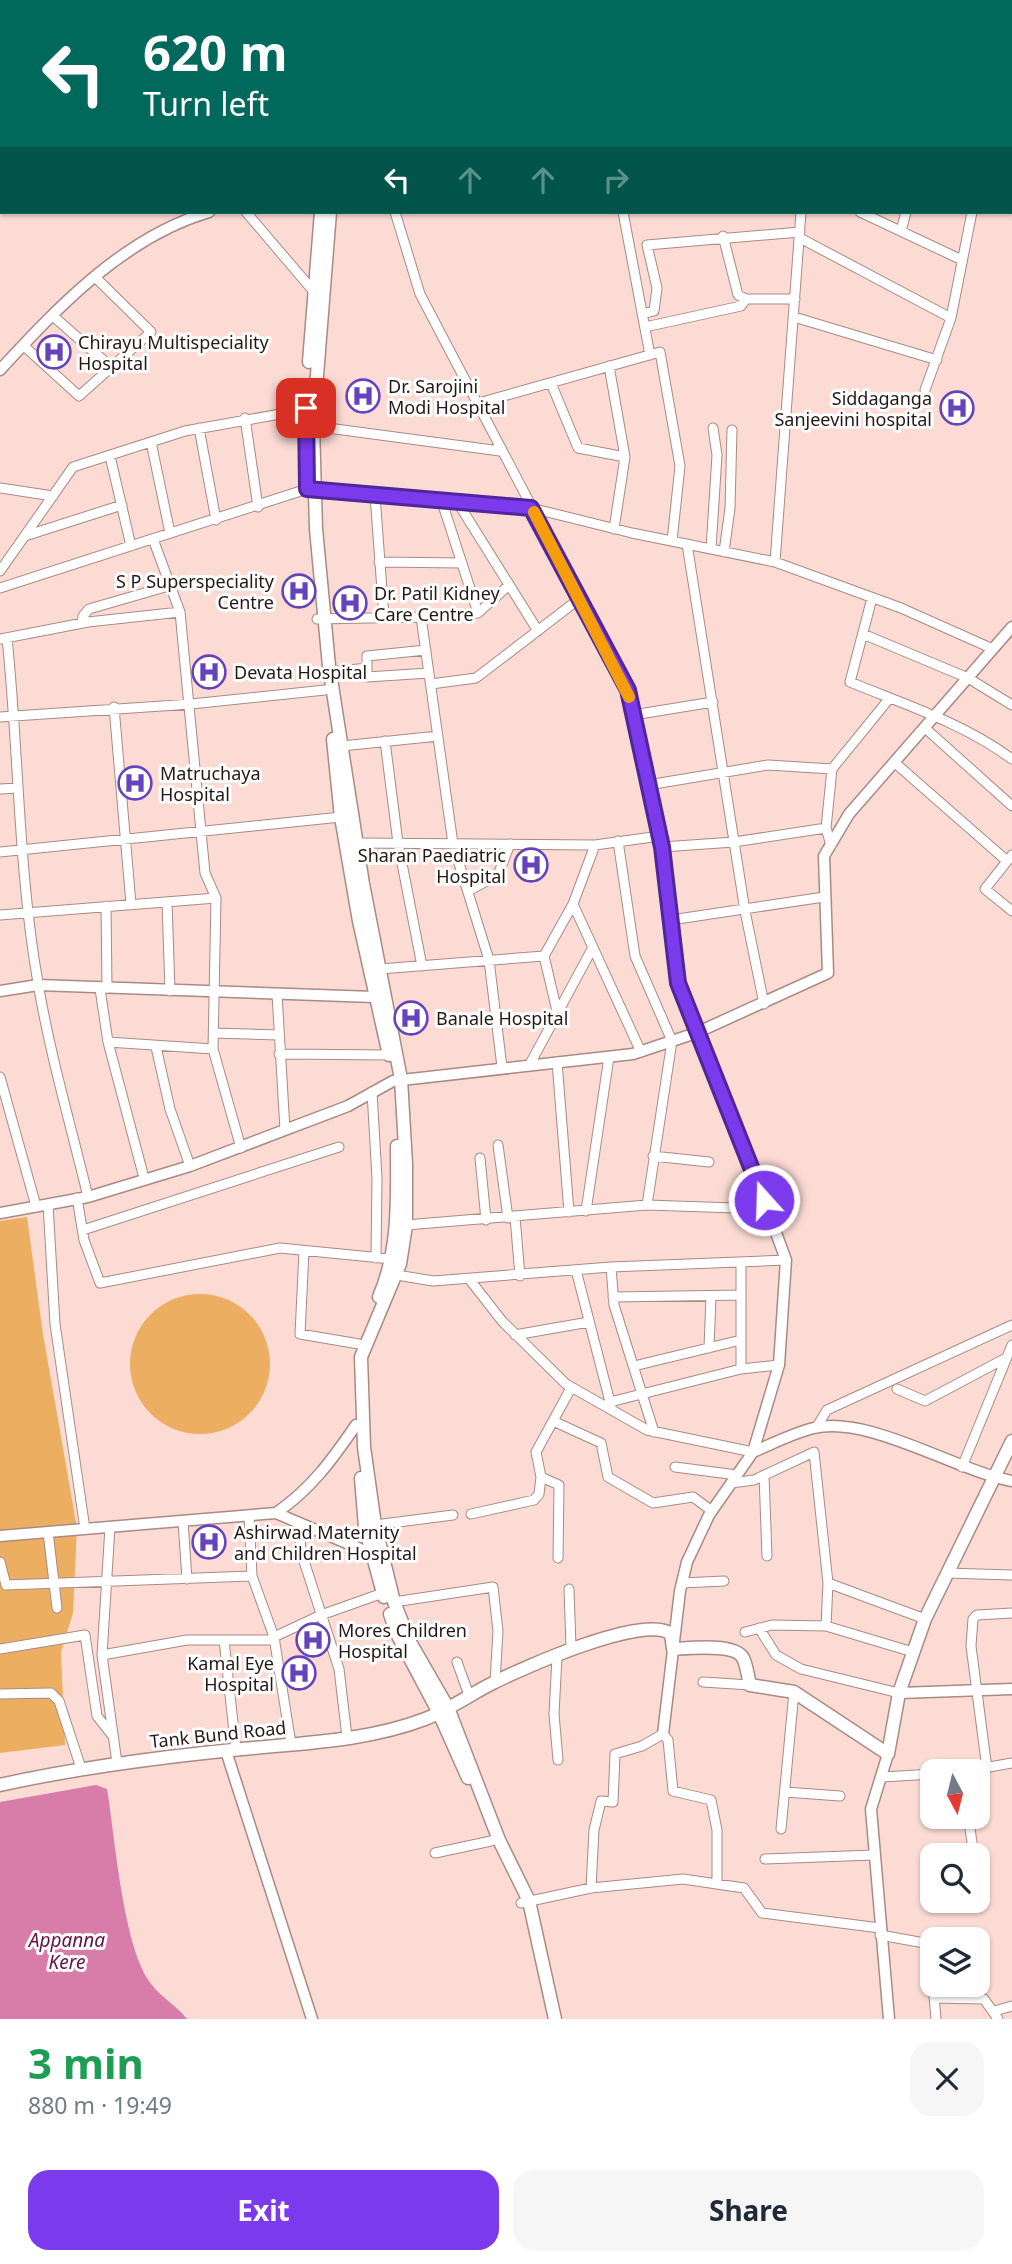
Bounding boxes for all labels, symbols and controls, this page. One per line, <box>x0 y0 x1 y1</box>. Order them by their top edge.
text: 620 m <box>143 19 288 85</box>
icon: left <box>28 28 119 119</box>
text: Turn left <box>143 82 269 125</box>
icon: left <box>378 161 416 199</box>
icon: ahead <box>451 161 489 199</box>
icon: ahead <box>524 161 562 199</box>
icon: right <box>597 161 635 199</box>
place label: Chirayu Multispeciality Hospital <box>78 330 270 375</box>
hospital icon: Chirayu Multispeciality Hospital <box>35 333 73 371</box>
place label: Dr. Sarojini Modi Hospital <box>388 374 505 419</box>
hospital icon: Dr. Sarojini Modi Hospital <box>344 377 382 415</box>
pin <box>276 378 336 438</box>
place label: Siddaganga Sanjeevini hospital <box>774 386 932 431</box>
icon: arrive <box>287 389 325 427</box>
hospital icon: Siddaganga Sanjeevini hospital <box>938 389 976 427</box>
place label: S P Superspeciality Centre <box>116 569 275 614</box>
hospital icon: S P Superspeciality Centre <box>280 572 318 610</box>
place label: Dr. Patil Kidney Care Centre <box>374 581 500 626</box>
hospital icon: Dr. Patil Kidney Care Centre <box>331 584 369 622</box>
hospital icon: Devata Hospital <box>190 653 228 691</box>
place label: Devata Hospital <box>234 660 367 684</box>
place label: Matruchaya Hospital <box>160 761 261 806</box>
hospital icon: Matruchaya Hospital <box>116 764 154 802</box>
place label: Sharan Paediatric Hospital <box>358 843 506 888</box>
hospital icon: Sharan Paediatric Hospital <box>512 846 550 884</box>
hospital icon: Banale Hospital <box>392 999 430 1037</box>
place label: Banale Hospital <box>436 1006 568 1030</box>
position arrow <box>727 1163 801 1237</box>
place label: Ashirwad Maternity and Children Hospital <box>234 1520 417 1565</box>
hospital icon: Ashirwad Maternity and Children Hospital <box>190 1523 228 1561</box>
place label: Mores Children Hospital <box>338 1618 467 1663</box>
hospital icon: Mores Children Hospital <box>294 1621 332 1659</box>
place label: Kamal Eye Hospital <box>187 1651 274 1696</box>
hospital icon: Kamal Eye Hospital <box>280 1654 318 1692</box>
street label: Tank Bund Road <box>149 1715 287 1753</box>
north arrow <box>920 1759 990 1829</box>
map controls <box>920 1759 990 1997</box>
button: search <box>920 1843 990 1913</box>
water label: Appanna Kere <box>27 1927 105 1975</box>
button: layers <box>920 1927 990 1997</box>
text: 3 min <box>28 2034 144 2091</box>
button: close <box>910 2042 984 2116</box>
text: 880 m · 19:49 <box>28 2089 172 2121</box>
button: Exit <box>28 2170 499 2250</box>
button: Share <box>513 2170 984 2250</box>

